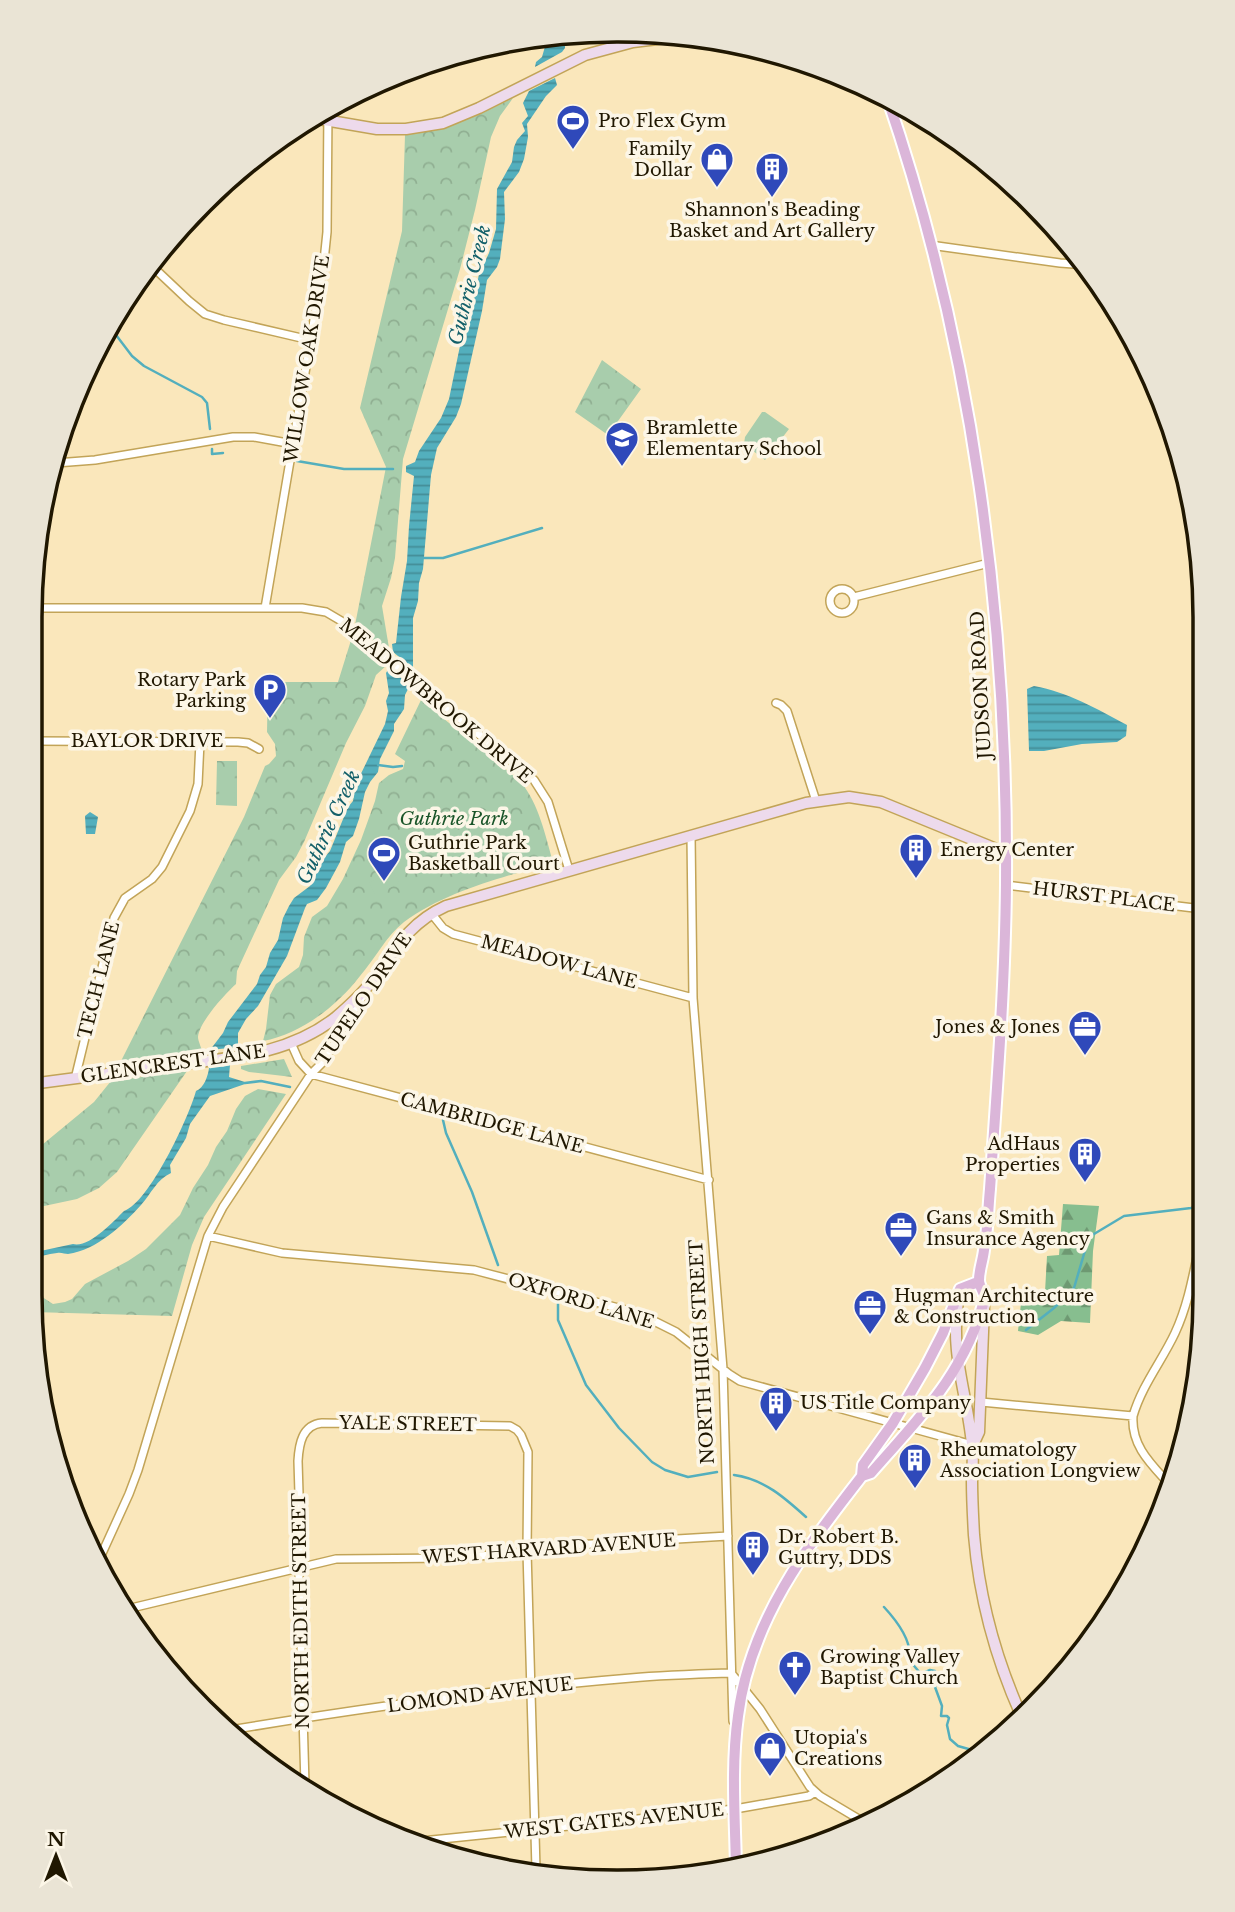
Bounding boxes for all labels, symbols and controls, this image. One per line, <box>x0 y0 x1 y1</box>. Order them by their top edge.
sports icon: Pro Flex Gym <box>554 102 592 151</box>
place label: Pro Flex Gym <box>598 110 726 132</box>
place label: Family Dollar <box>628 138 692 181</box>
shop icon: Family Dollar <box>698 140 736 189</box>
building icon: Shannon's Beading Basket and Art Gallery <box>753 150 791 199</box>
place label: Shannon's Beading Basket and Art Gallery <box>669 199 875 242</box>
water label: Guthrie Creek <box>443 223 496 348</box>
street label: WILLOW OAK DRIVE <box>280 253 334 466</box>
place label: Bramlette Elementary School <box>646 417 822 460</box>
school or university icon: Bramlette Elementary School <box>603 419 641 468</box>
street label: JUDSON ROAD <box>966 610 996 762</box>
street label: MEADOWBROOK DRIVE <box>335 614 537 788</box>
place label: Rotary Park Parking <box>137 669 246 712</box>
parking icon: Rotary Park Parking <box>251 671 289 720</box>
street label: BAYLOR DRIVE <box>71 730 223 752</box>
water label: Guthrie Creek <box>292 767 365 888</box>
park label: Guthrie Park <box>400 808 509 830</box>
building icon: Energy Center <box>897 831 935 880</box>
place label: Guthrie Park Basketball Court <box>408 832 560 875</box>
sports icon: Guthrie Park Basketball Court <box>365 834 403 883</box>
place label: Energy Center <box>940 839 1075 861</box>
street label: HURST PLACE <box>1031 877 1177 917</box>
street label: TECH LANE <box>74 919 124 1041</box>
street label: TUPELO DRIVE <box>312 929 416 1069</box>
street label: MEADOW LANE <box>478 931 640 993</box>
office icon: Jones & Jones <box>1066 1008 1104 1057</box>
place label: Jones & Jones <box>933 1016 1060 1038</box>
street label: GLENCREST LANE <box>79 1040 267 1088</box>
street label: CAMBRIDGE LANE <box>398 1088 586 1158</box>
place label: AdHaus Properties <box>965 1133 1060 1176</box>
building icon: AdHaus Properties <box>1066 1135 1104 1184</box>
place label: Gans & Smith Insurance Agency <box>926 1207 1090 1250</box>
office icon: Gans & Smith Insurance Agency <box>882 1209 920 1258</box>
street label: NORTH HIGH STREET <box>685 1239 719 1465</box>
street label: OXFORD LANE <box>505 1268 657 1334</box>
place label: Hugman Architecture & Construction <box>894 1285 1094 1328</box>
office icon: Hugman Architecture & Construction <box>851 1287 889 1336</box>
building icon: US Title Company <box>757 1384 795 1433</box>
place label: US Title Company <box>800 1392 972 1414</box>
street label: YALE STREET <box>338 1412 478 1436</box>
place label: Rheumatology Association Longview <box>939 1439 1141 1482</box>
building icon: Rheumatology Association Longview <box>896 1441 934 1490</box>
street label: NORTH EDITH STREET <box>288 1492 314 1729</box>
place label: Dr. Robert B. Guttry, DDS <box>778 1526 899 1569</box>
building icon: Dr. Robert B. Guttry, DDS <box>734 1528 772 1577</box>
street label: WEST HARVARD AVENUE <box>420 1529 677 1569</box>
place label: Growing Valley Baptist Church <box>820 1646 961 1689</box>
church icon: Growing Valley Baptist Church <box>776 1648 814 1697</box>
street label: LOMOND AVENUE <box>386 1673 574 1717</box>
place label: Utopia's Creations <box>794 1727 882 1770</box>
shop icon: Utopia's Creations <box>751 1729 789 1778</box>
street label: WEST GATES AVENUE <box>502 1799 725 1844</box>
north arrow <box>21 1821 91 1891</box>
text: N <box>47 1828 65 1851</box>

